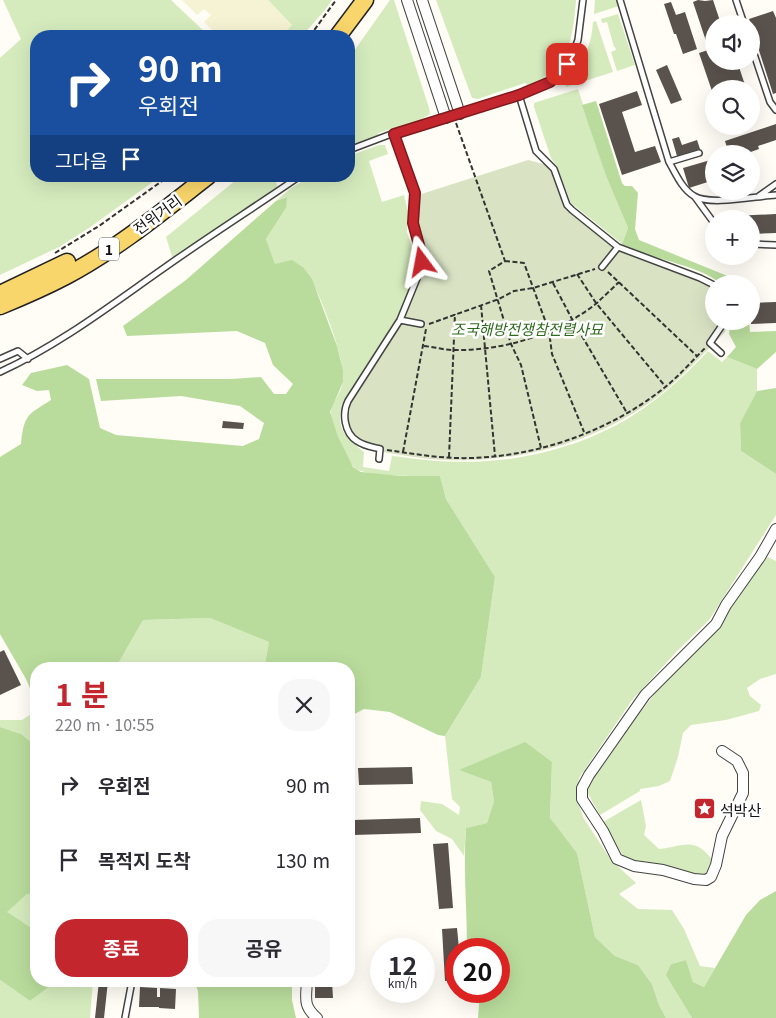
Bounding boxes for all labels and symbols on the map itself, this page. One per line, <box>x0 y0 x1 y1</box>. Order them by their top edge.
pin <box>546 43 588 85</box>
street label: 전위거리 <box>128 189 186 239</box>
position arrow <box>395 235 447 287</box>
road number: 1 <box>99 238 119 260</box>
park label: 조국해방전쟁참전렬사묘 <box>451 318 604 339</box>
place icon: 석박산 <box>692 797 716 821</box>
place label: 석박산 <box>720 799 762 820</box>
speed limit sign: 20 <box>445 938 510 1003</box>

